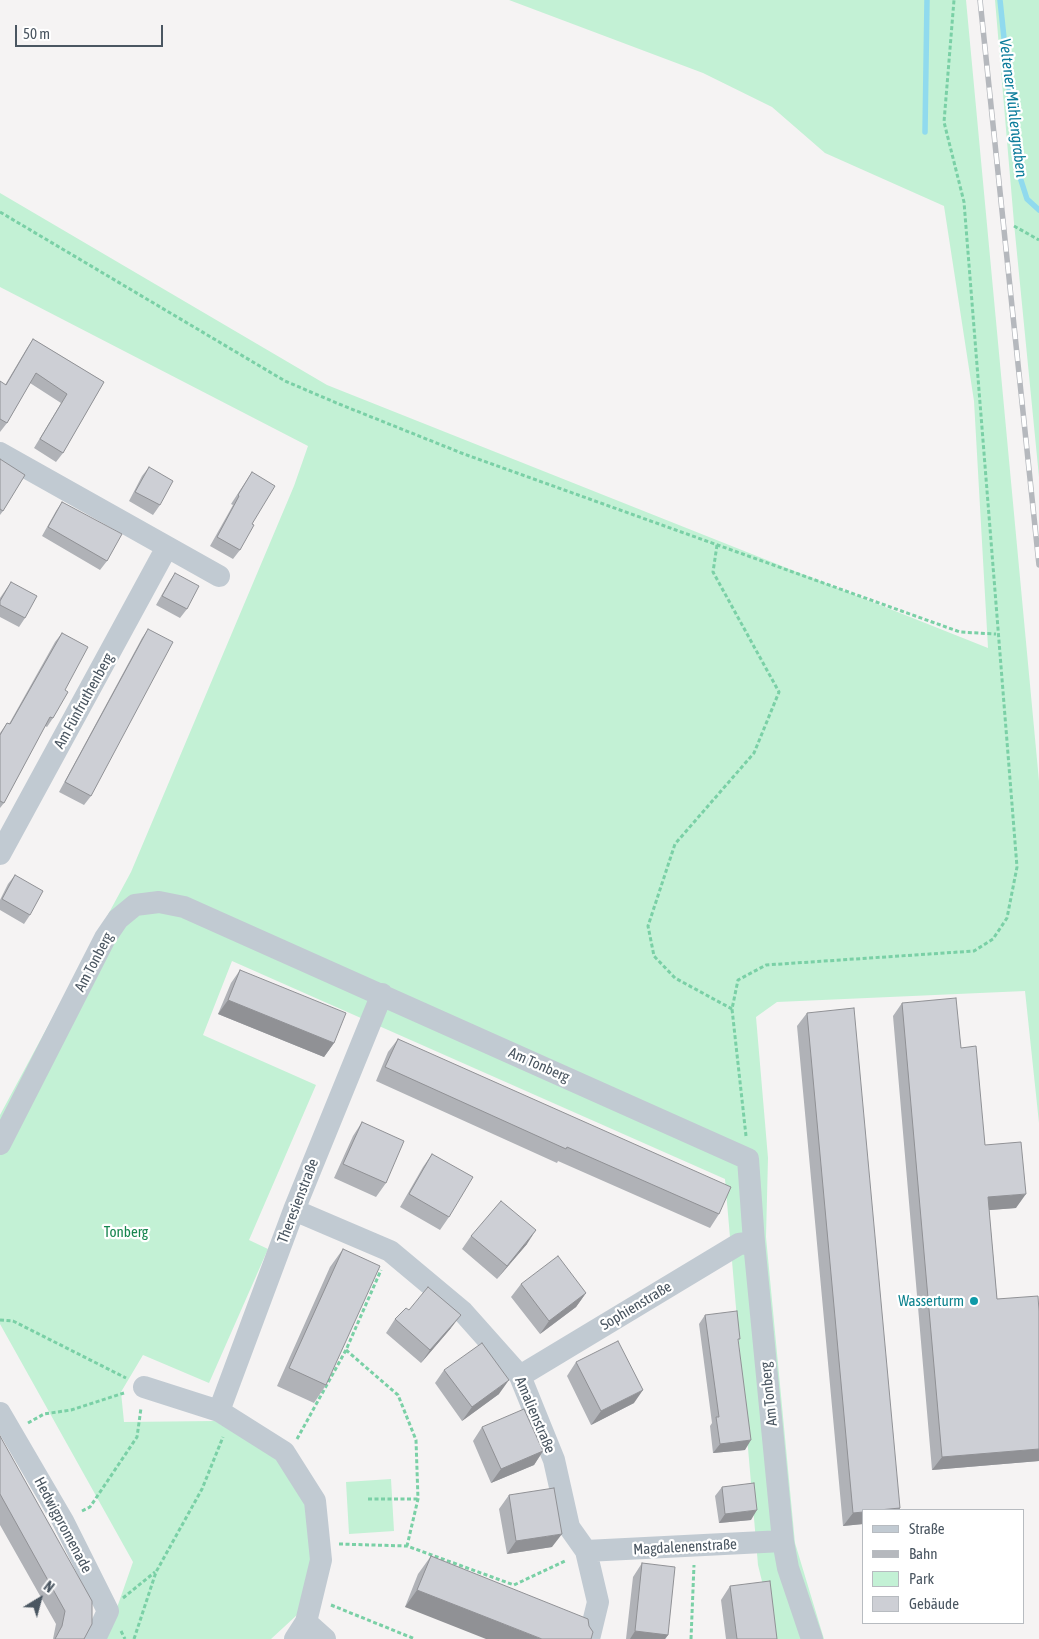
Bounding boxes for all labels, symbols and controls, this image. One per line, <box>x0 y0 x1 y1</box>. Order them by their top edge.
scale bar <box>18 15 165 47</box>
text: 50 m <box>23 25 50 42</box>
water label: Veltener Mühlengraben <box>995 38 1031 178</box>
street label: Am Fünfruthenberg <box>50 650 118 752</box>
street label: Am Tonberg <box>71 929 117 995</box>
street label: Am Tonberg <box>506 1044 572 1086</box>
street label: Theresienstraße <box>274 1156 322 1246</box>
park label: Tonberg <box>104 1223 148 1241</box>
street label: Sophienstraße <box>597 1278 675 1334</box>
place label: Wasserturm <box>898 1292 964 1310</box>
marker: Wasserturm <box>968 1295 980 1307</box>
street label: Am Tonberg <box>757 1361 781 1427</box>
street label: Amalienstraße <box>511 1374 559 1456</box>
street label: Hedwigpromenade <box>30 1474 96 1576</box>
legend <box>862 1509 1024 1624</box>
text: Straße <box>909 1520 945 1537</box>
street label: Magdalenenstraße <box>633 1535 737 1559</box>
text: Bahn <box>909 1545 938 1562</box>
text: Park <box>909 1570 934 1587</box>
north arrow <box>15 1574 65 1624</box>
text: N <box>41 1578 57 1596</box>
text: Gebäude <box>909 1595 959 1612</box>

